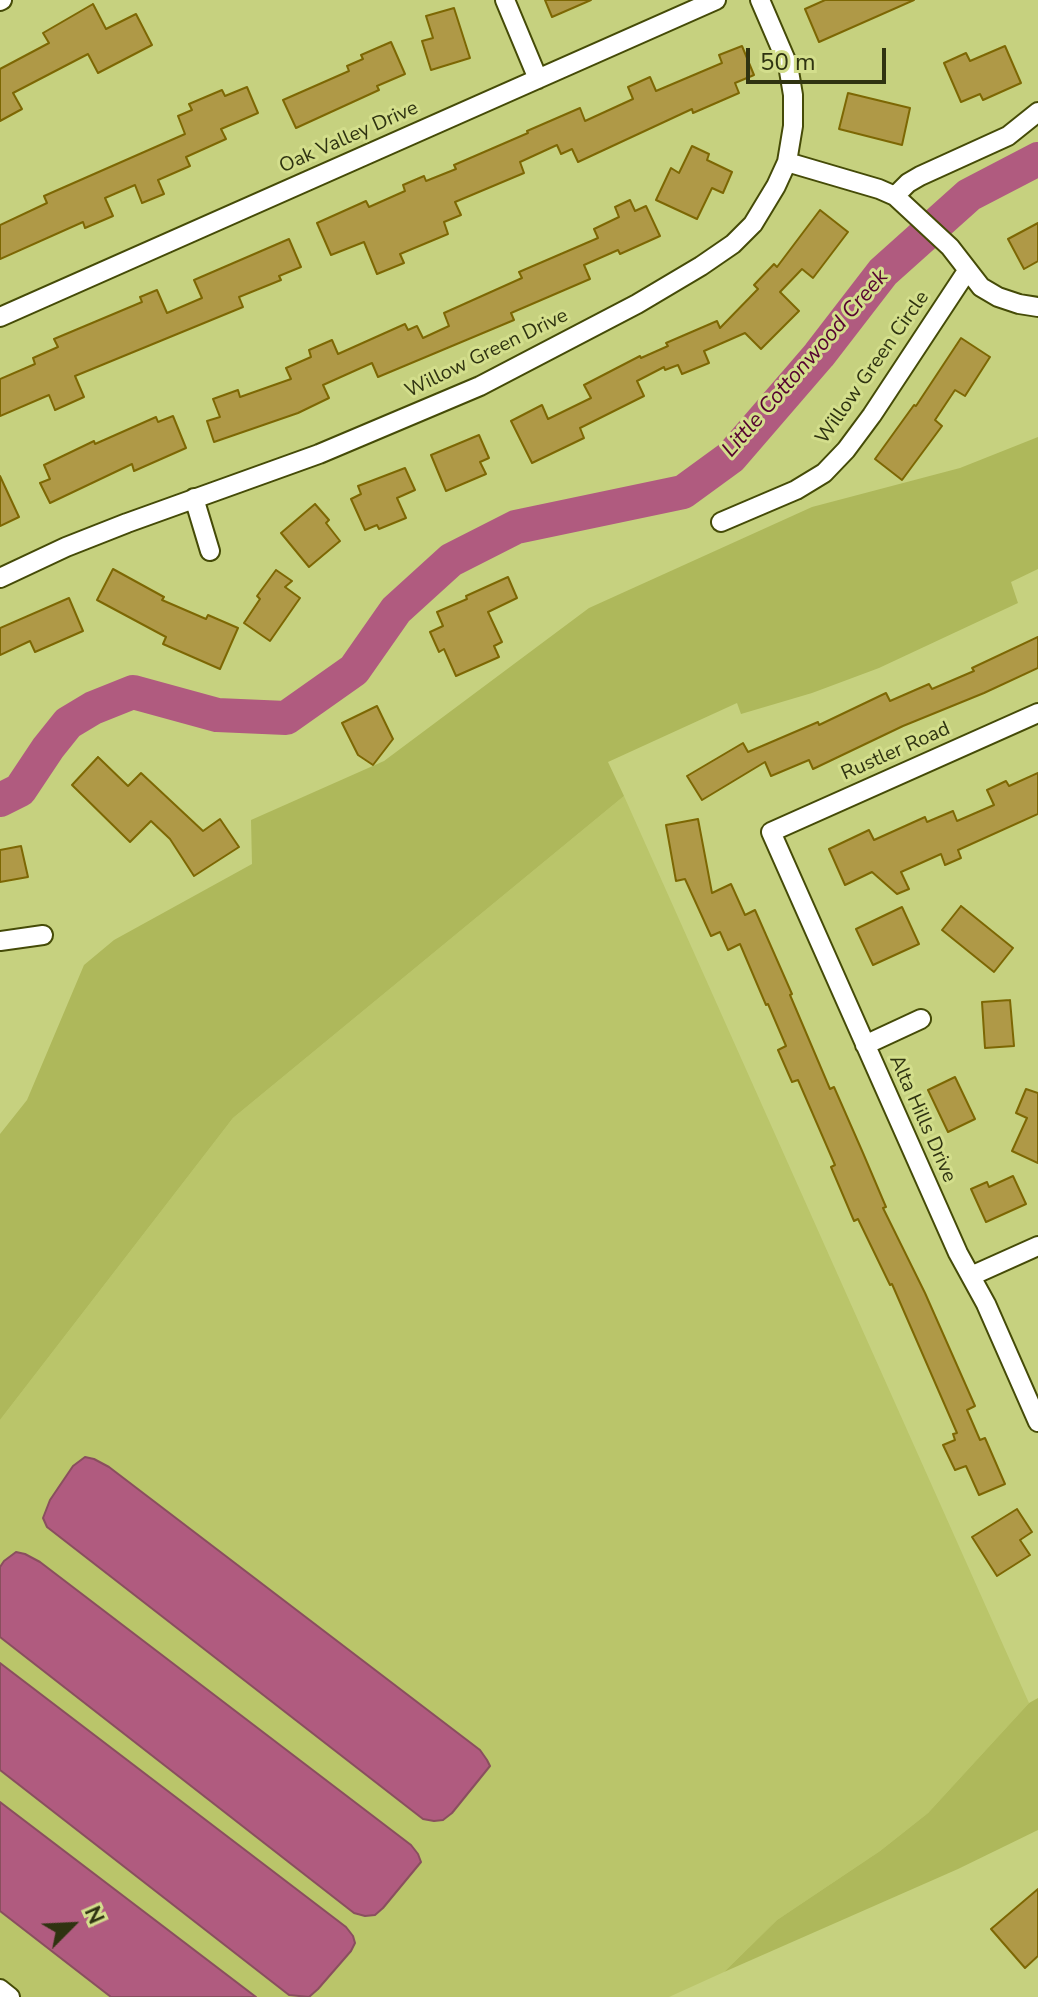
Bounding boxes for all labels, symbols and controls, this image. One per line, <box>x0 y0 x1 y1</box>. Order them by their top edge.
scale bar <box>750 32 890 82</box>
text: 50 m <box>760 46 816 78</box>
street label: Oak Valley Drive <box>276 97 422 179</box>
water label: Little Cottonwood Creek <box>717 265 895 463</box>
street label: Willow Green Circle <box>811 287 935 449</box>
street label: Willow Green Drive <box>402 304 572 404</box>
street label: Rustler Road <box>838 717 954 787</box>
street label: Alta Hills Drive <box>883 1052 961 1186</box>
north arrow <box>32 1885 112 1965</box>
text: N <box>77 1902 111 1929</box>

